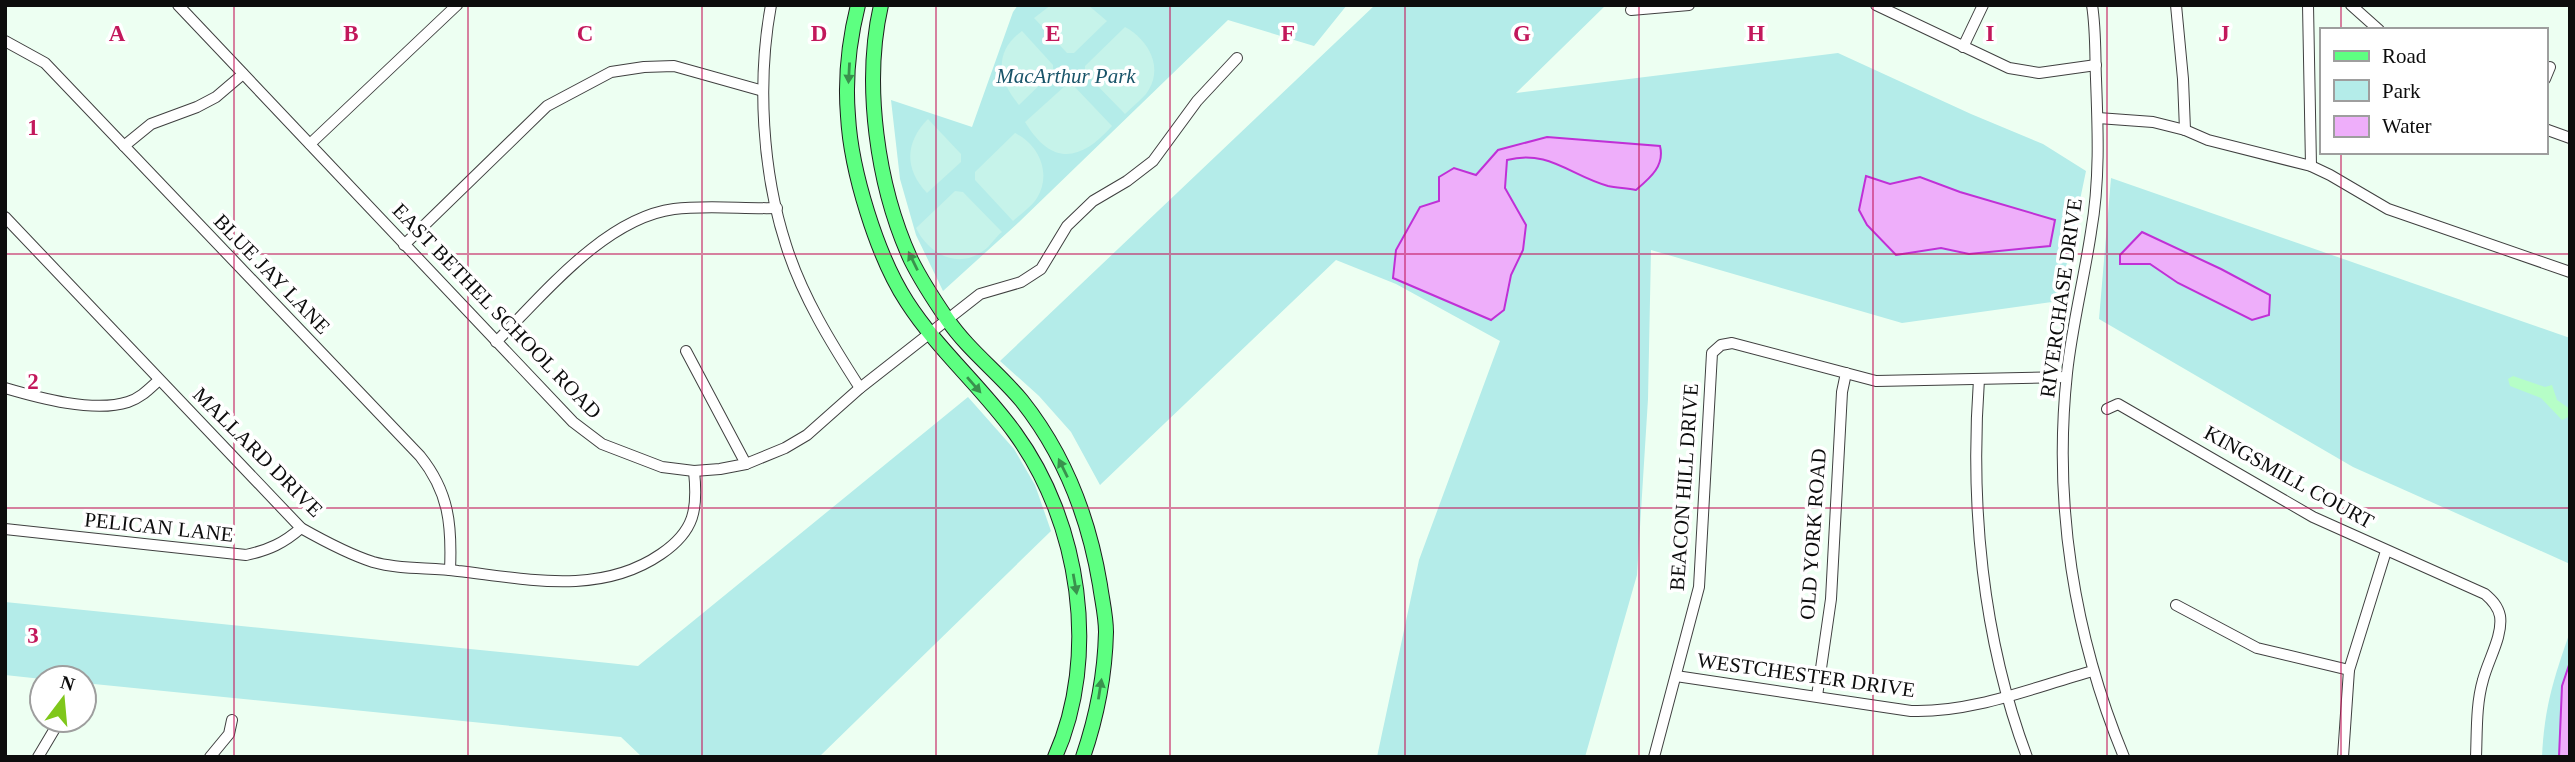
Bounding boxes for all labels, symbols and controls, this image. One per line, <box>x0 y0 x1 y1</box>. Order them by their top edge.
text: A <box>109 21 126 46</box>
text: B <box>343 21 359 46</box>
text: C <box>577 21 593 46</box>
text: D <box>811 21 827 46</box>
text: E <box>1045 21 1061 46</box>
text: F <box>1281 21 1295 46</box>
text: G <box>1513 21 1531 46</box>
text: H <box>1747 21 1765 46</box>
text: I <box>1986 21 1995 46</box>
text: J <box>2218 21 2230 46</box>
legend <box>2320 28 2547 154</box>
text: Road <box>2382 44 2427 68</box>
one-way arrow <box>843 62 854 84</box>
park label: MacArthur Park <box>995 64 1136 88</box>
text: Park <box>2382 79 2421 103</box>
text: Water <box>2382 114 2432 138</box>
text: 1 <box>27 115 39 140</box>
street label: RIVERCHASE DRIVE <box>2035 197 2087 399</box>
street label: EAST BETHEL SCHOOL ROAD <box>388 198 606 424</box>
street label: BLUE JAY LANE <box>209 209 335 339</box>
one-way arrow <box>907 251 919 271</box>
text: 2 <box>27 369 39 394</box>
one-way arrow <box>966 376 982 394</box>
street label: MALLARD DRIVE <box>188 382 328 522</box>
street label: BEACON HILL DRIVE <box>1665 382 1703 592</box>
street label: KINGSMILL COURT <box>2200 420 2378 534</box>
street label: OLD YORK ROAD <box>1795 447 1831 621</box>
one-way arrow <box>1058 458 1069 478</box>
street label: PELICAN LANE <box>83 507 235 547</box>
one-way arrow <box>1070 573 1081 595</box>
text: 3 <box>27 623 39 648</box>
street label: WESTCHESTER DRIVE <box>1695 648 1917 702</box>
north arrow <box>28 664 98 734</box>
text: N <box>58 671 77 695</box>
one-way arrow <box>1095 678 1106 700</box>

